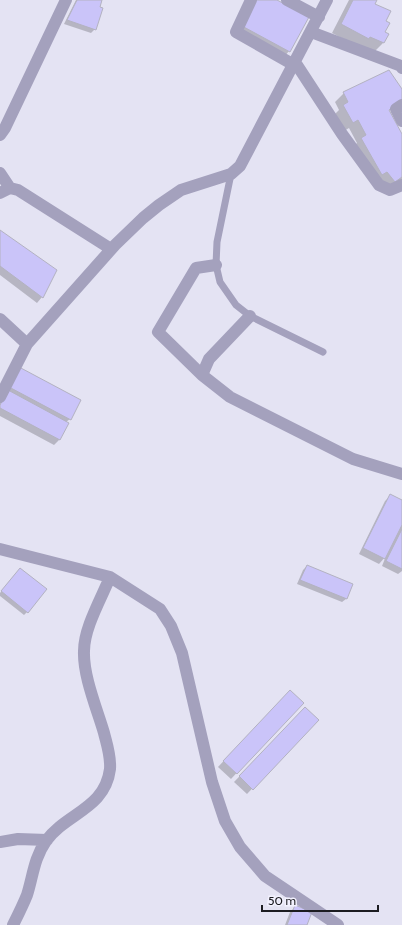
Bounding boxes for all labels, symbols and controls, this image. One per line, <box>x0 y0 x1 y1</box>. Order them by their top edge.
scale bar <box>262 887 378 913</box>
text: 50 m <box>268 893 296 908</box>

